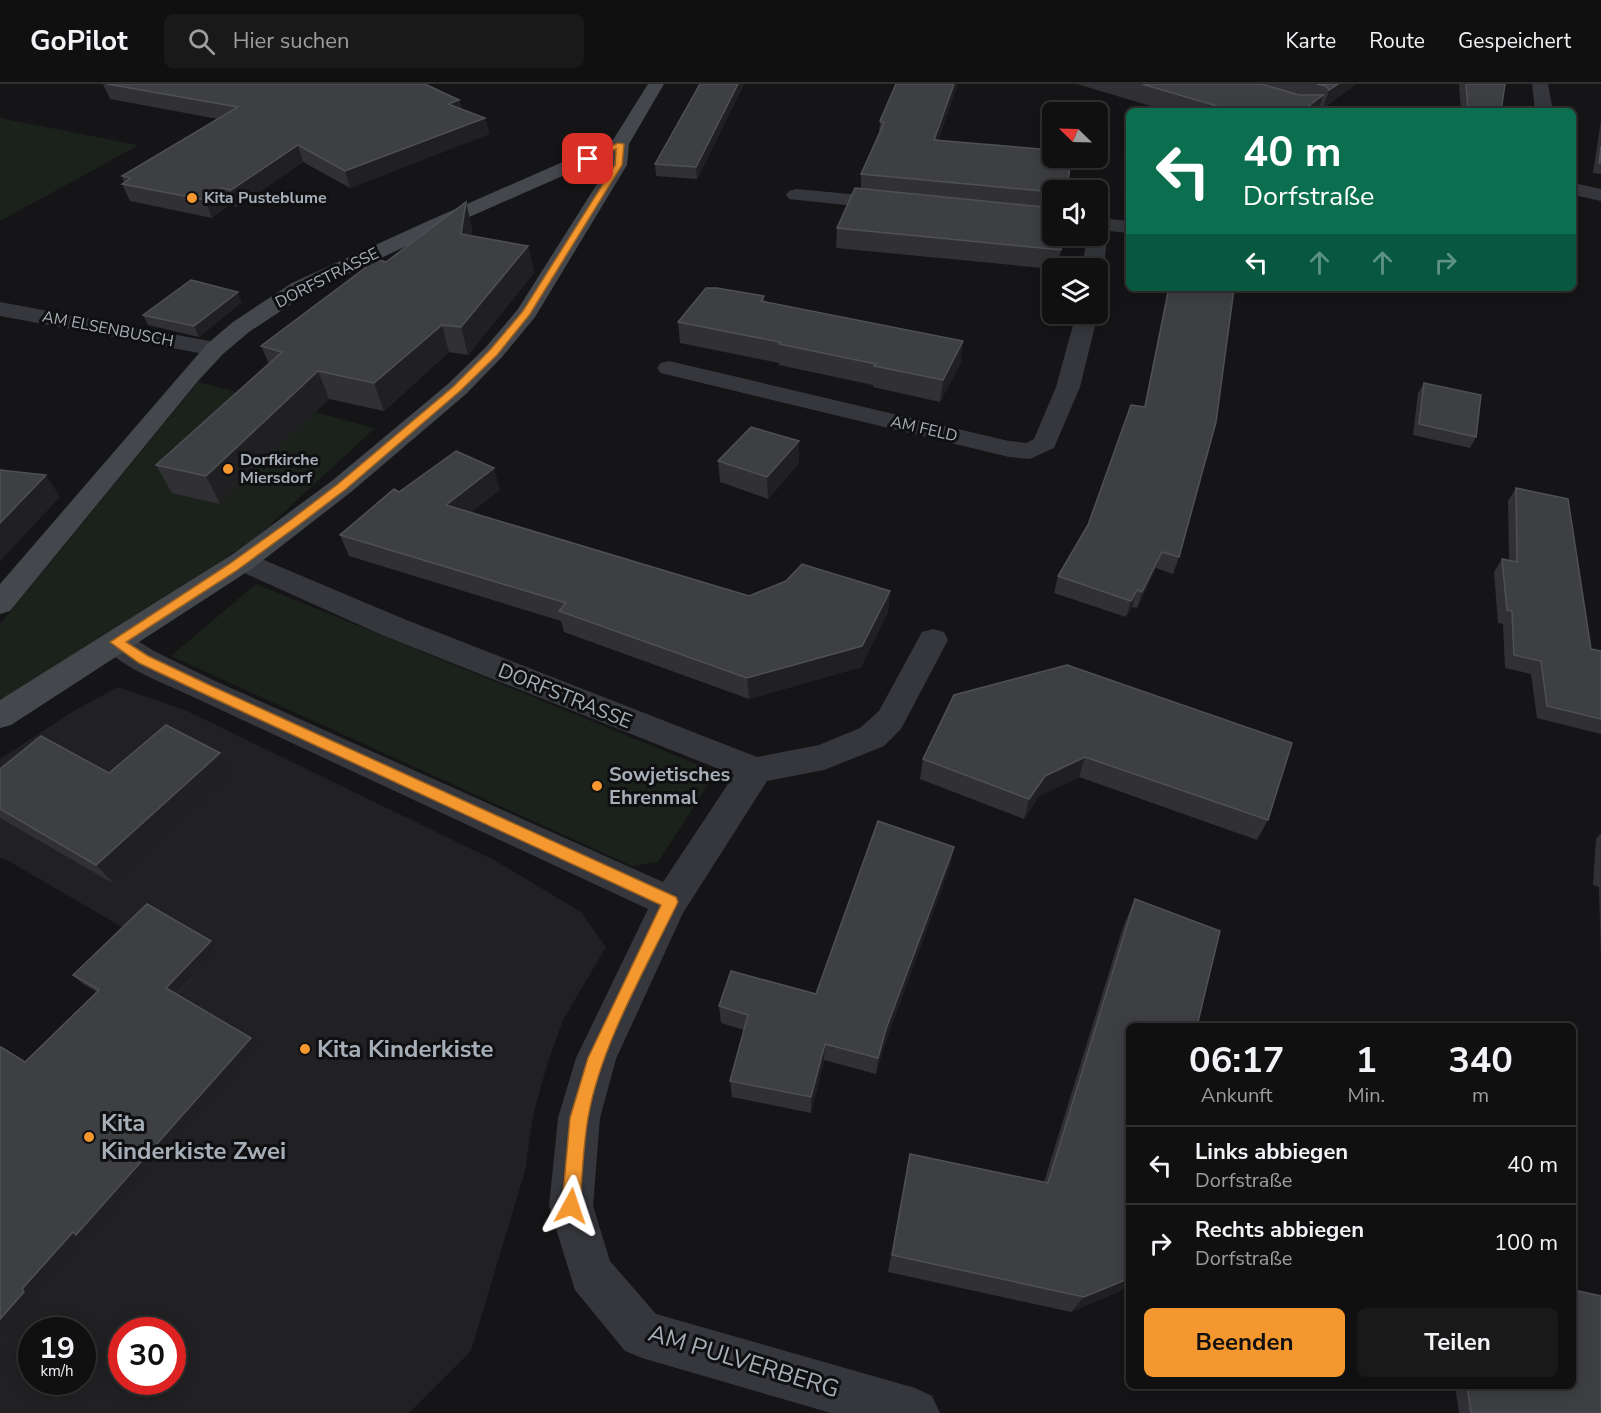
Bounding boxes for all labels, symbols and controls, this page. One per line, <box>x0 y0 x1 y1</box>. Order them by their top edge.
search box <box>164 14 584 68</box>
text: GoPilot <box>30 22 128 60</box>
icon: search <box>185 25 218 58</box>
text: Hier suchen <box>233 26 350 56</box>
text: Karte <box>1286 27 1336 55</box>
text: Route <box>1369 27 1425 55</box>
text: Gespeichert <box>1458 27 1571 55</box>
north arrow <box>1042 102 1108 168</box>
map controls <box>1042 102 1108 324</box>
text: 40 m <box>1243 124 1342 181</box>
icon: left <box>1144 132 1222 210</box>
pin <box>562 133 613 184</box>
icon: arrive <box>571 142 604 175</box>
text: Dorfstraße <box>1243 178 1374 215</box>
button: sound <box>1042 180 1108 246</box>
place label: Kita Pusteblume <box>204 187 327 209</box>
marker: Kita Pusteblume <box>185 191 199 205</box>
street label: DORFSTRASSE <box>271 242 383 314</box>
icon: left <box>1240 246 1273 279</box>
icon: ahead <box>1303 246 1336 279</box>
icon: ahead <box>1366 246 1399 279</box>
icon: right <box>1429 246 1462 279</box>
button: layers <box>1042 258 1108 324</box>
street label: AM ELSENBUSCH <box>40 305 176 353</box>
street label: AM FELD <box>888 411 960 447</box>
place label: Dorfkirche Miersdorf <box>240 449 319 489</box>
marker: Dorfkirche Miersdorf <box>221 462 235 476</box>
street label: DORFSTRASSE <box>494 657 636 735</box>
place label: Sowjetisches Ehrenmal <box>609 761 730 811</box>
marker: Sowjetisches Ehrenmal <box>590 779 604 793</box>
place label: Kita Kinderkiste <box>317 1033 493 1065</box>
text: 06:17 <box>1189 1036 1284 1085</box>
text: 1 <box>1355 1036 1377 1085</box>
text: 340 <box>1448 1036 1513 1085</box>
marker: Kita Kinderkiste <box>298 1042 312 1056</box>
text: Ankunft <box>1201 1082 1273 1109</box>
text: Min. <box>1347 1082 1385 1109</box>
text: m <box>1472 1082 1489 1109</box>
place label: Kita Kinderkiste Zwei <box>101 1107 286 1167</box>
marker: Kita Kinderkiste Zwei <box>82 1130 96 1144</box>
text: Links abbiegen <box>1195 1137 1348 1167</box>
icon: left <box>1144 1149 1177 1182</box>
text: 40 m <box>1507 1150 1558 1180</box>
text: Dorfstraße <box>1195 1167 1292 1194</box>
position arrow <box>539 1174 603 1238</box>
text: Rechts abbiegen <box>1195 1215 1364 1245</box>
icon: right <box>1144 1227 1177 1260</box>
text: 100 m <box>1494 1228 1558 1258</box>
text: Dorfstraße <box>1195 1245 1292 1272</box>
button: Beenden <box>1144 1308 1345 1377</box>
button: Teilen <box>1357 1308 1558 1377</box>
speed limit sign: 30 <box>108 1317 186 1395</box>
street label: AM PULVERBERG <box>645 1317 843 1405</box>
text: 19 <box>39 1328 75 1369</box>
text: km/h <box>40 1361 74 1381</box>

